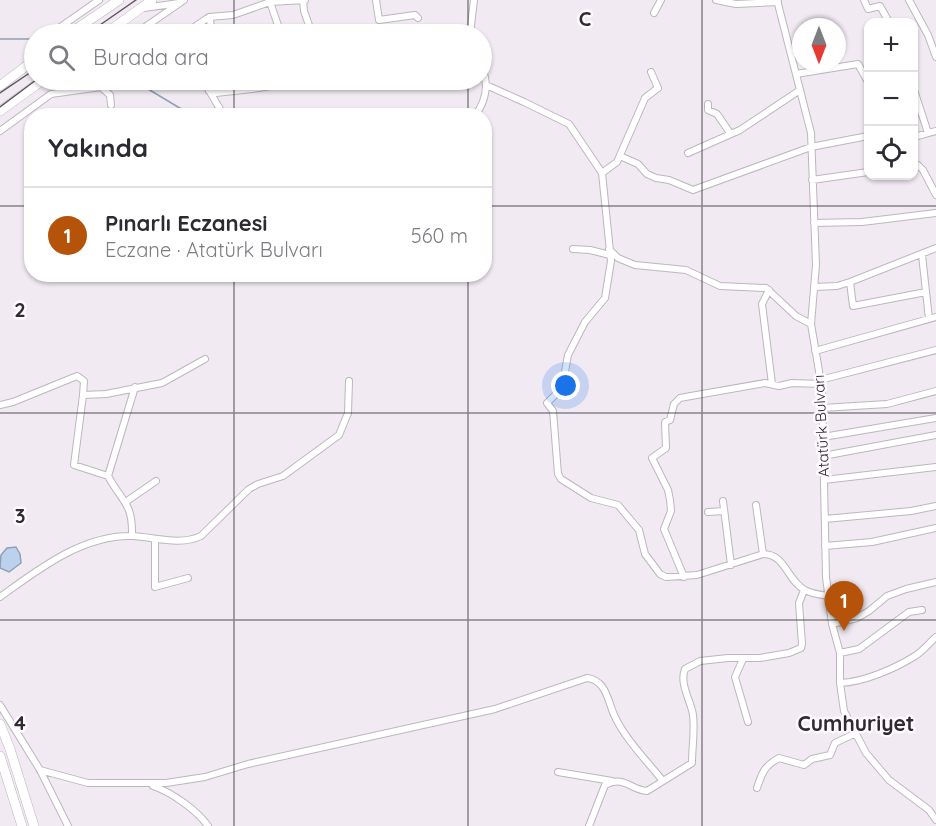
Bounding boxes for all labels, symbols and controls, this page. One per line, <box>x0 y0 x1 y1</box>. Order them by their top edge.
text: C <box>579 6 592 31</box>
north arrow <box>792 18 846 72</box>
map controls <box>864 18 918 180</box>
button: + <box>864 18 918 72</box>
search box <box>24 24 492 90</box>
icon: search <box>45 41 78 74</box>
text: Burada ara <box>93 43 209 71</box>
button: − <box>864 72 918 126</box>
button: locate <box>864 126 918 180</box>
text: Yakında <box>48 131 148 164</box>
text: Pınarlı Eczanesi <box>105 209 268 237</box>
text: 1 <box>64 223 71 248</box>
text: 560 m <box>411 223 468 248</box>
text: Eczane · Atatürk Bulvarı <box>105 237 323 262</box>
text: 2 <box>14 297 26 322</box>
your location <box>551 371 580 400</box>
street label: Atatürk Bulvarı <box>809 374 833 478</box>
text: 3 <box>15 503 25 528</box>
pin: 1 <box>824 582 864 631</box>
text: 4 <box>14 710 26 735</box>
district label: Cumhuriyet <box>798 710 914 736</box>

